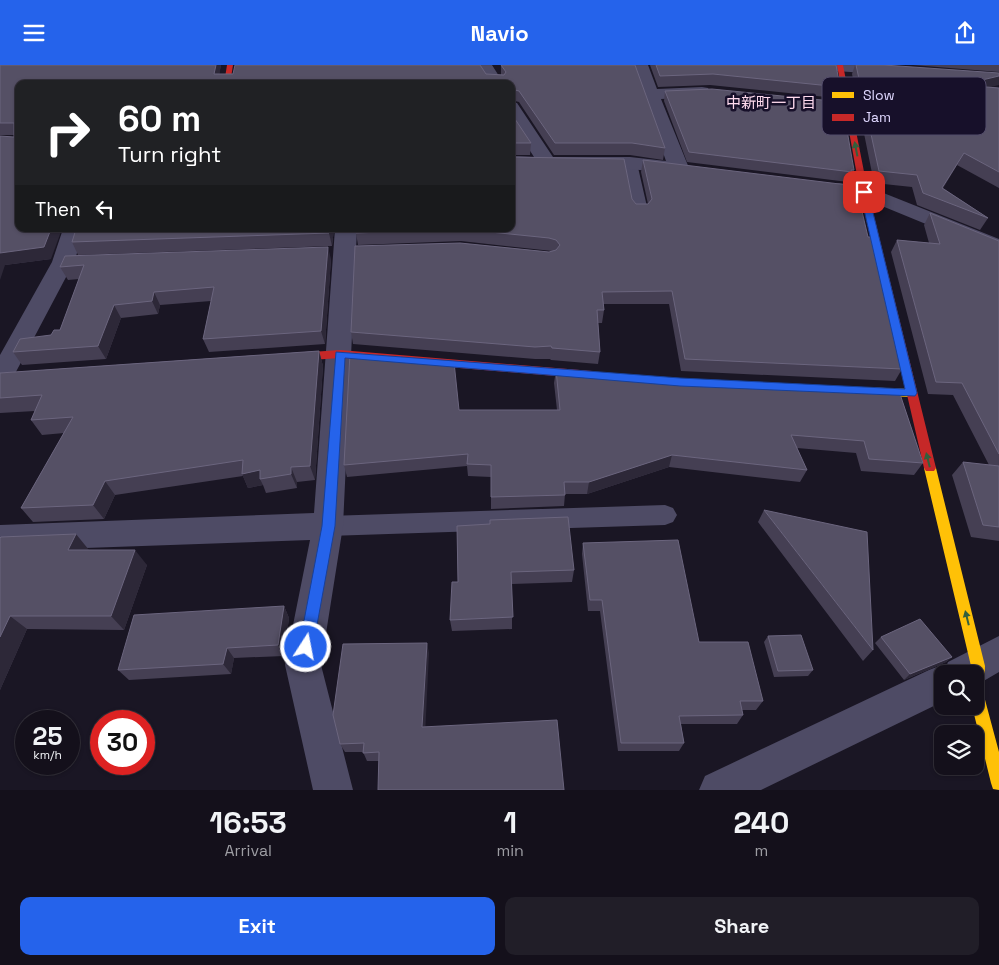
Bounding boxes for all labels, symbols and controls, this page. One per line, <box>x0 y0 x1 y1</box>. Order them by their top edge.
icon: menu <box>20 19 48 47</box>
text: Navio <box>470 19 529 47</box>
icon: share <box>951 19 979 47</box>
legend <box>822 77 986 135</box>
text: Slow <box>863 86 895 104</box>
district label: 中新町一丁目 <box>726 93 816 112</box>
text: 60 m <box>118 97 201 141</box>
icon: right <box>35 100 100 165</box>
text: Jam <box>863 108 891 126</box>
text: Turn right <box>118 140 221 168</box>
one-way arrow <box>851 140 859 156</box>
pin <box>843 171 885 213</box>
icon: arrive <box>850 178 878 206</box>
icon: left <box>91 195 119 223</box>
text: Then <box>35 197 81 222</box>
one-way arrow <box>924 453 932 468</box>
one-way arrow <box>963 611 971 626</box>
position arrow <box>279 620 331 672</box>
map controls <box>934 665 984 775</box>
button: search <box>934 665 984 715</box>
speed limit sign: 30 <box>90 710 155 775</box>
text: 25 <box>33 720 62 752</box>
button: layers <box>934 725 984 775</box>
text: km/h <box>33 747 62 763</box>
text: 16:53 <box>210 803 287 842</box>
text: 1 <box>503 803 517 842</box>
text: 240 <box>734 803 789 842</box>
text: Arrival <box>224 840 272 861</box>
text: min <box>496 840 524 861</box>
text: m <box>755 840 768 861</box>
button: Exit <box>20 897 495 955</box>
button: Share <box>505 897 979 955</box>

